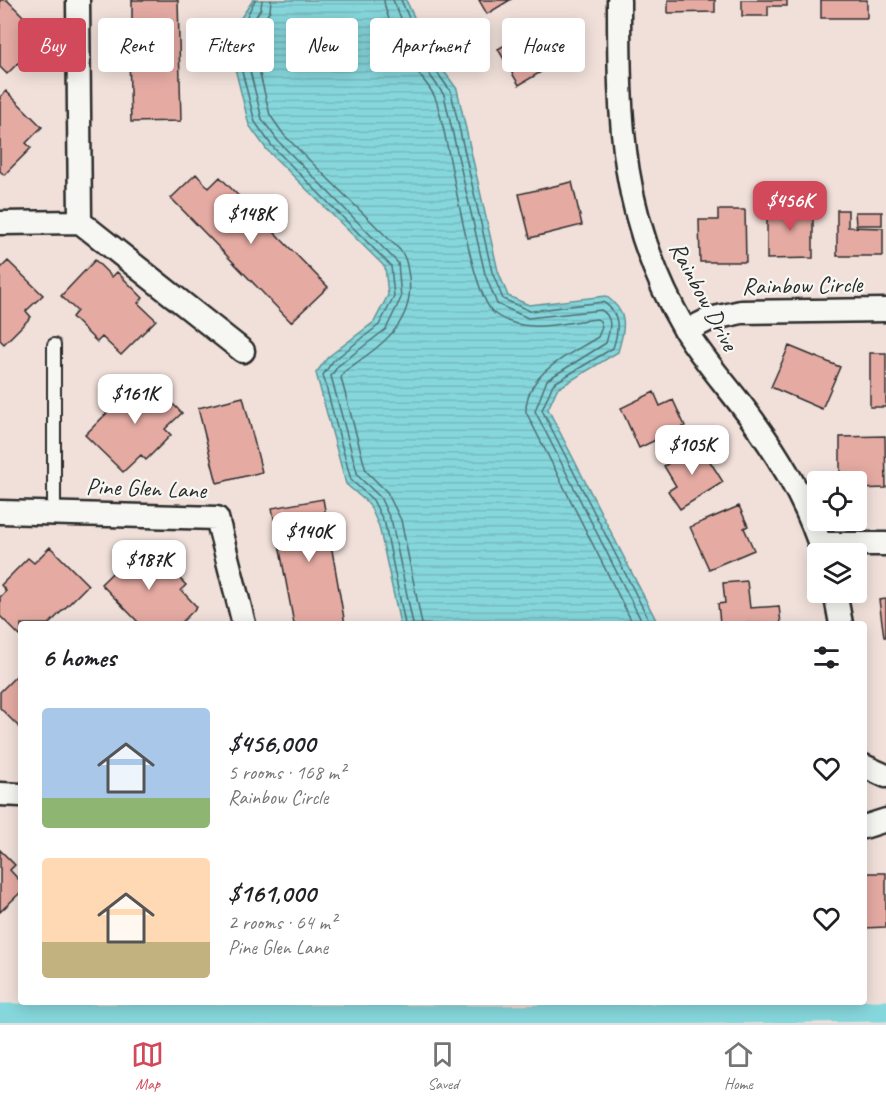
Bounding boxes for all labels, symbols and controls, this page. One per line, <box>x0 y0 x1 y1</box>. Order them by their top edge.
chip: Buy <box>18 18 86 72</box>
chip: Rent <box>98 18 174 72</box>
chip: Filters <box>186 18 274 72</box>
chip: New <box>286 18 358 72</box>
chip: Apartment <box>370 18 490 72</box>
chip: House <box>502 18 585 72</box>
pin: $456K <box>748 181 832 232</box>
text: $456K <box>767 188 813 213</box>
pin: $148K <box>209 194 293 245</box>
text: $148K <box>228 201 274 226</box>
street label: Rainbow Drive <box>663 237 746 357</box>
street label: Rainbow Circle <box>742 269 865 301</box>
pin: $161K <box>93 374 177 425</box>
text: $161K <box>112 381 158 406</box>
pin: $105K <box>650 425 734 476</box>
text: $105K <box>669 432 715 457</box>
street label: Pine Glen Lane <box>86 471 209 505</box>
map controls <box>807 471 867 603</box>
button: locate <box>807 471 867 531</box>
pin: $140K <box>267 512 351 563</box>
text: $140K <box>286 519 332 544</box>
pin: $187K <box>107 540 191 591</box>
button: layers <box>807 543 867 603</box>
text: $187K <box>126 547 172 572</box>
text: 6 homes <box>42 641 116 674</box>
icon: filters <box>810 641 843 674</box>
text: $456,000 <box>228 727 315 760</box>
icon: home <box>90 732 162 804</box>
icon: heart <box>810 752 843 785</box>
text: 5 rooms · 168 m² <box>228 760 345 785</box>
text: Rainbow Circle <box>228 785 328 810</box>
text: $161,000 <box>228 877 316 910</box>
icon: home <box>90 882 162 954</box>
icon: heart <box>810 902 843 935</box>
text: 2 rooms · 64 m² <box>228 910 336 935</box>
text: Pine Glen Lane <box>228 935 328 960</box>
tab: Map <box>131 1038 164 1094</box>
tab: Saved <box>426 1038 459 1094</box>
tab: Home <box>722 1038 755 1094</box>

